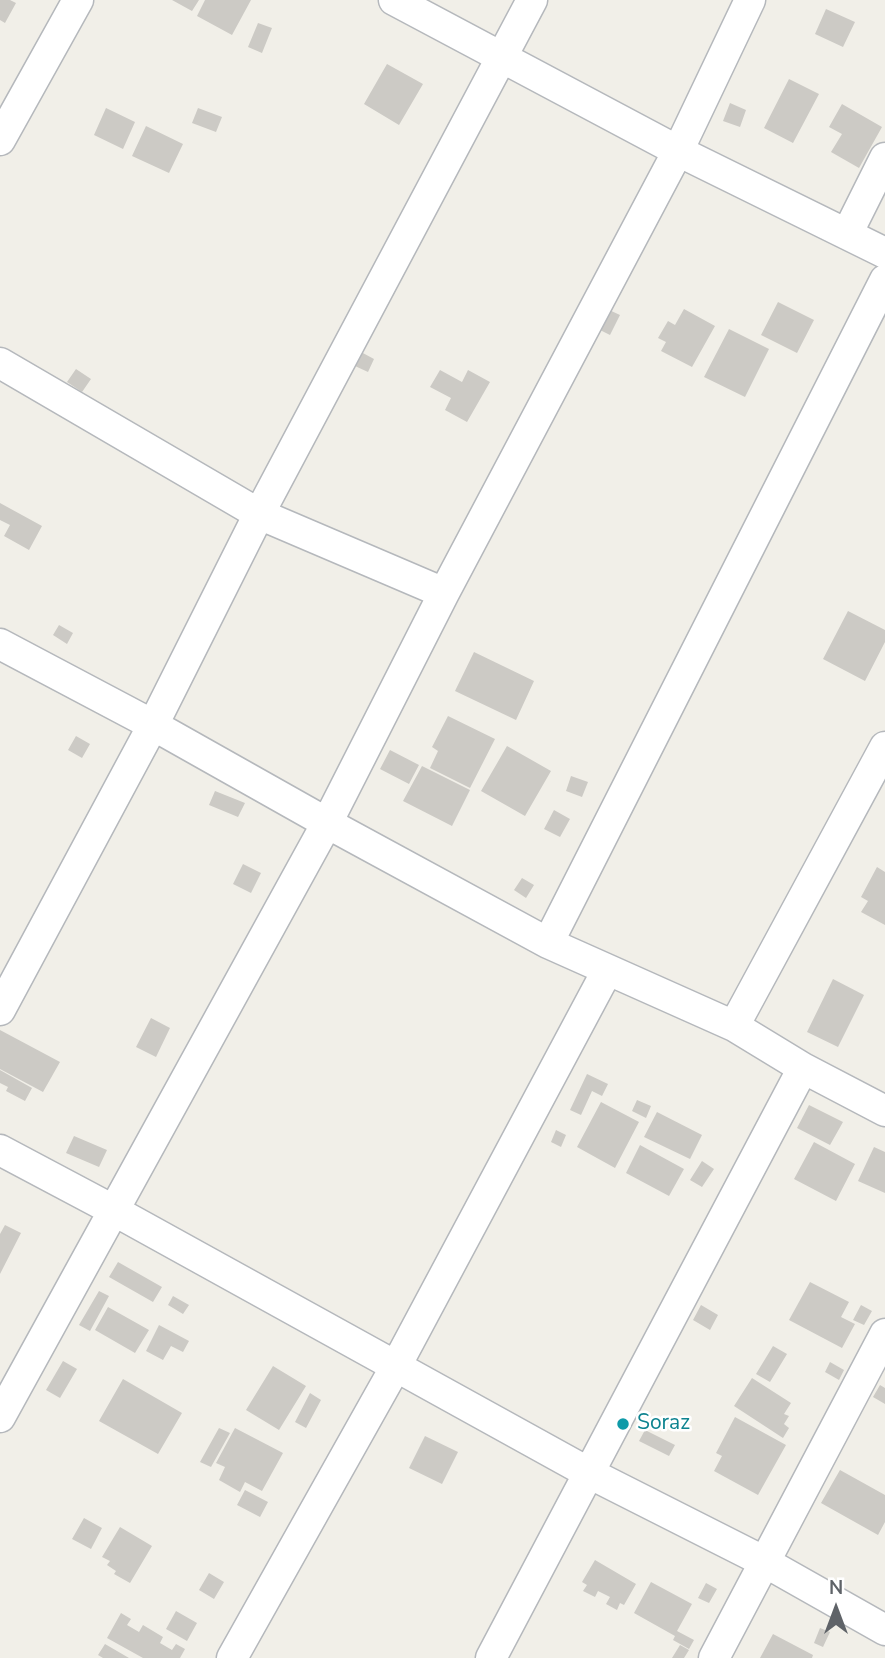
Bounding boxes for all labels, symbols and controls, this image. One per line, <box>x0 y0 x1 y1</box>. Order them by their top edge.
place label: Soraz <box>637 1411 690 1437</box>
marker: Soraz <box>615 1416 631 1432</box>
north arrow <box>801 1574 871 1644</box>
text: N <box>829 1575 843 1601</box>

